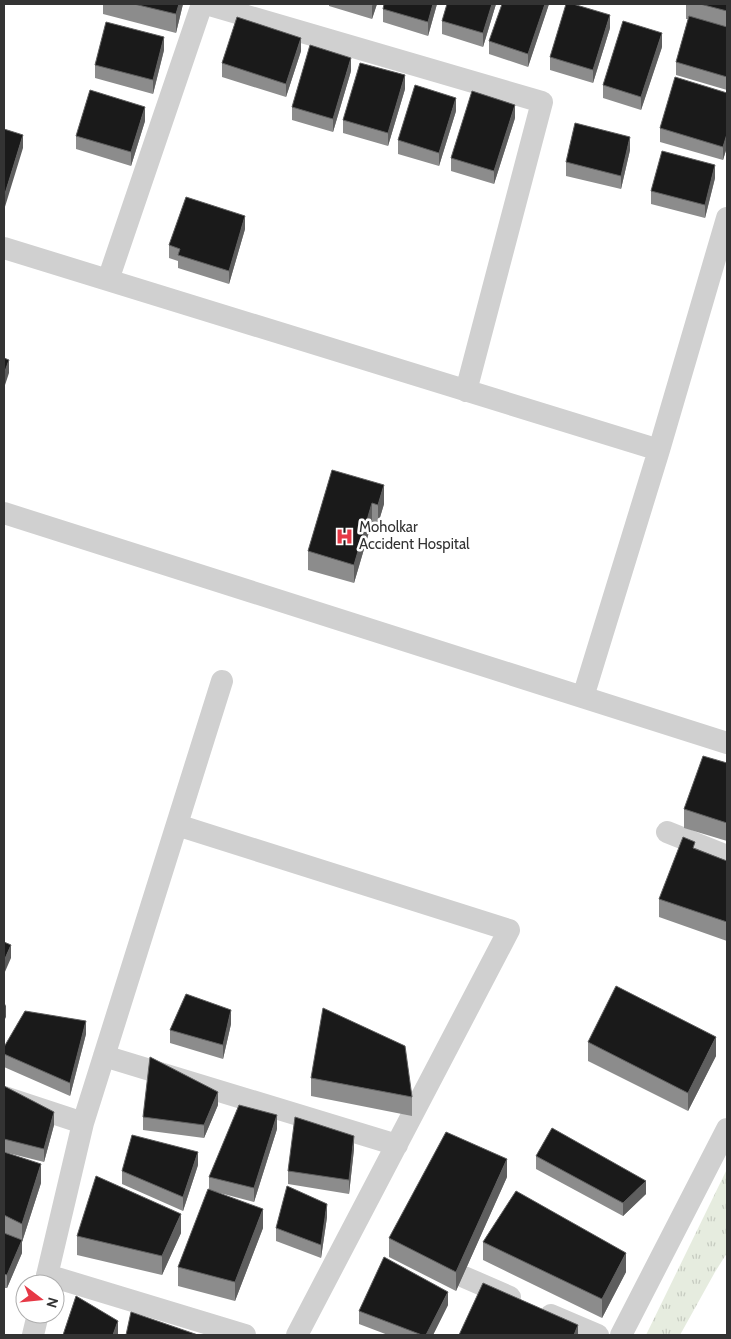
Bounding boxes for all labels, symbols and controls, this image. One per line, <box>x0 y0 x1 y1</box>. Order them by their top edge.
place label: Moholkar Accident Hospital <box>359 518 470 553</box>
hospital icon: Moholkar Accident Hospital <box>335 526 355 546</box>
north arrow <box>15 1274 65 1324</box>
text: N <box>42 1295 63 1310</box>

